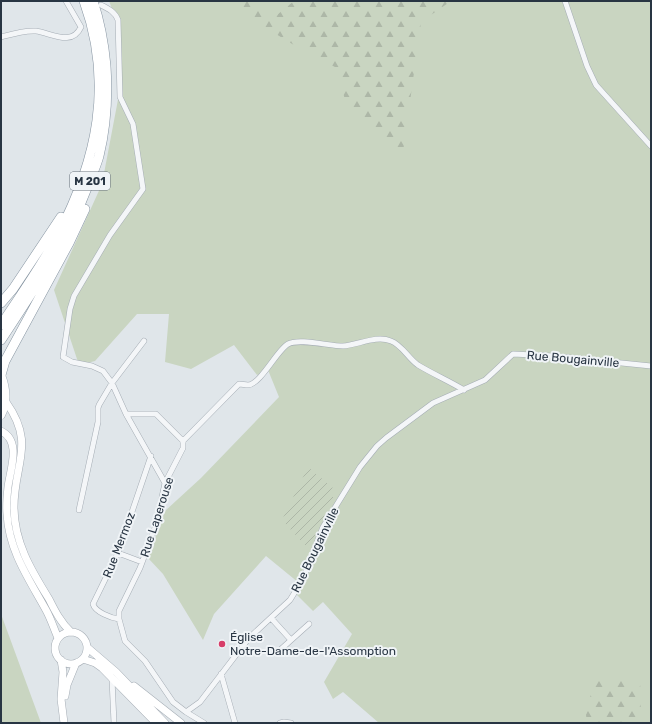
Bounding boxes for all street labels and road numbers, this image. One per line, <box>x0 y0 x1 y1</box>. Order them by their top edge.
road number: M 201 <box>70 172 110 190</box>
street label: Rue Bougainville <box>526 348 620 370</box>
street label: Rue Laperouse <box>137 475 177 559</box>
street label: Rue Bougainville <box>288 505 342 595</box>
street label: Rue Mermoz <box>100 510 138 580</box>

